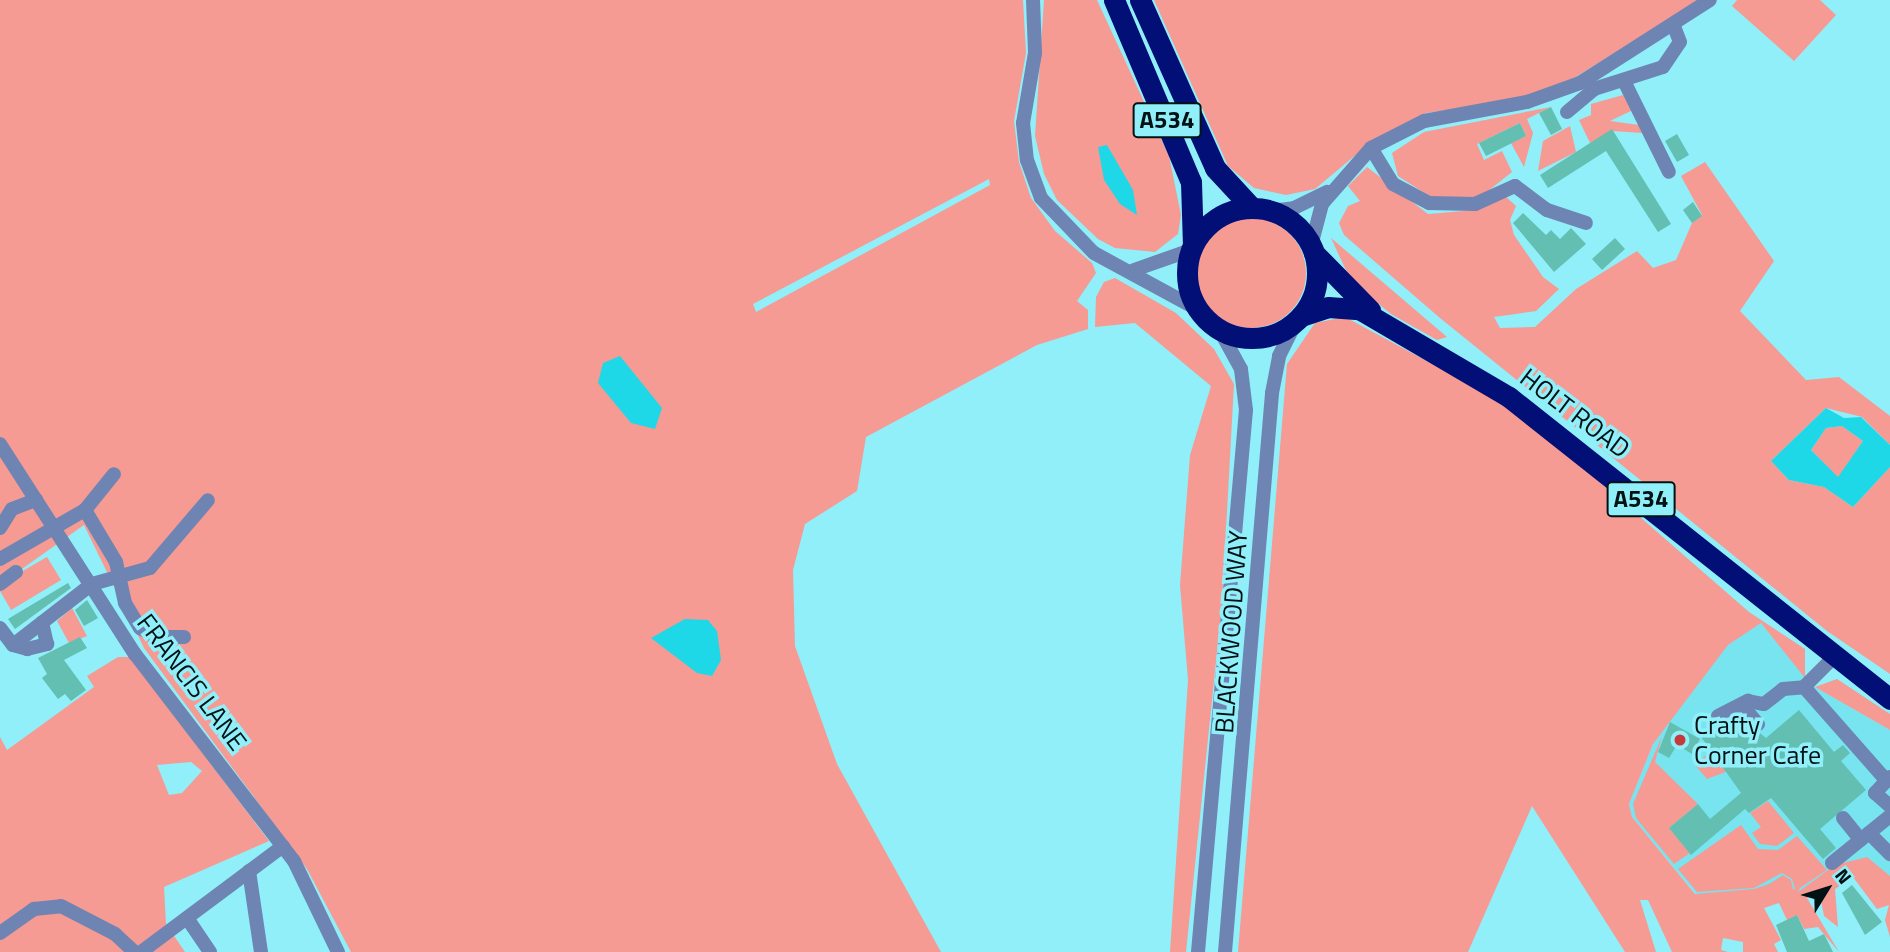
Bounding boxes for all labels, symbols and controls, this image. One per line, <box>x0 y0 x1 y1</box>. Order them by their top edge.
road number: A534 <box>1132 100 1202 140</box>
street label: HOLT ROAD <box>1514 362 1636 464</box>
road number: A534 <box>1606 478 1676 520</box>
street label: BLACKWOOD WAY <box>1208 530 1254 734</box>
street label: FRANCIS LANE <box>131 608 253 756</box>
place label: Crafty Corner Cafe <box>1694 709 1821 770</box>
marker: Crafty Corner Cafe <box>1672 732 1688 748</box>
north arrow <box>1792 854 1862 924</box>
text: N <box>1828 862 1859 890</box>

